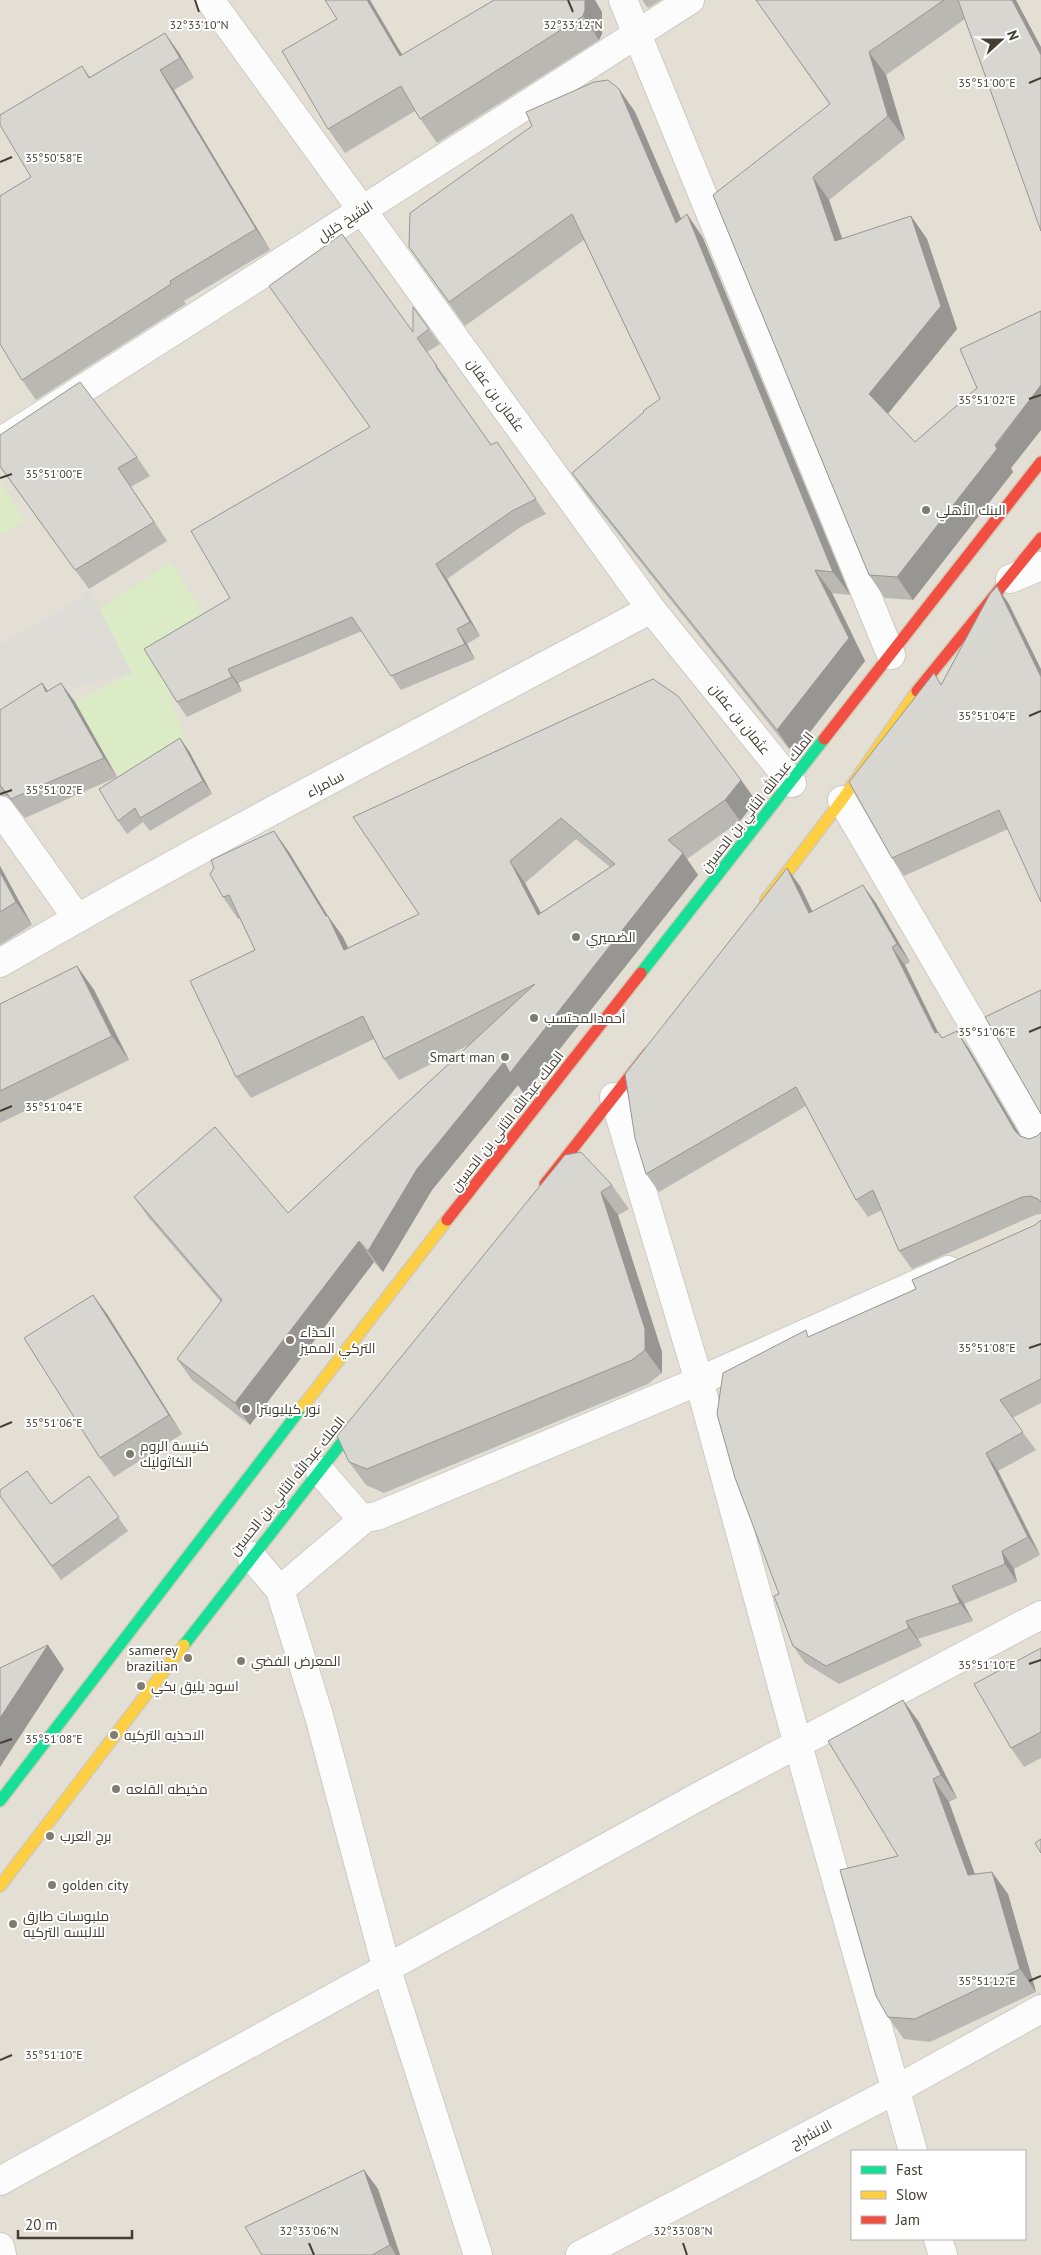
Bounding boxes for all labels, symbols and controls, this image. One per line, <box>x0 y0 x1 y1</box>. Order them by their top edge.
north arrow <box>976 15 1026 65</box>
text: 32°33'10"N <box>169 17 229 32</box>
text: 32°33'12"N <box>543 17 603 32</box>
text: N <box>1003 28 1023 43</box>
text: 35°51'00"E <box>958 75 1016 90</box>
text: 35°50'58"E <box>25 150 83 165</box>
street label: الشيخ خليل <box>314 196 376 246</box>
street label: عثمان بن عفان <box>463 355 529 435</box>
text: 35°51'02"E <box>958 392 1016 407</box>
text: 35°51'00"E <box>25 466 83 481</box>
place label: البنك الأهلي <box>936 501 1006 522</box>
marker: البنك الأهلي <box>920 504 932 516</box>
street label: عثمان بن عفان <box>706 680 774 758</box>
text: 35°51'04"E <box>958 708 1016 723</box>
street label: الملك عبدالله الثاني بن الحسين <box>696 728 820 878</box>
street label: سامراء <box>303 767 347 801</box>
text: 35°51'02"E <box>25 782 83 797</box>
place label: الضميري <box>586 928 636 949</box>
marker: الضميري <box>570 931 582 943</box>
place label: أحمدالمحتسب <box>544 1009 626 1027</box>
marker: أحمدالمحتسب <box>528 1012 540 1024</box>
text: 35°51'06"E <box>958 1024 1016 1039</box>
street label: الملك عبدالله الثاني بن الحسين <box>446 1047 570 1197</box>
place label: Smart man <box>430 1048 495 1066</box>
marker: Smart man <box>499 1051 511 1063</box>
text: 35°51'04"E <box>25 1099 83 1114</box>
place label: الحذاء التركي المميز <box>299 1323 376 1360</box>
marker: الحذاء التركي المميز <box>284 1334 296 1346</box>
text: 35°51'08"E <box>958 1340 1016 1355</box>
place label: نور كيليوبترا <box>256 1400 320 1418</box>
marker: نور كيليوبترا <box>240 1403 252 1415</box>
street label: الملك عبدالله الثاني بن الحسين <box>225 1413 351 1561</box>
text: 35°51'06"E <box>25 1415 83 1430</box>
place label: كنيسة الروم الكاثوليك <box>140 1437 209 1471</box>
marker: كنيسة الروم الكاثوليك <box>124 1448 136 1460</box>
place label: samerey brazilian <box>126 1641 178 1675</box>
marker: samerey brazilian <box>182 1652 194 1664</box>
place label: المعرض الفضي <box>251 1652 341 1672</box>
marker: المعرض الفضي <box>235 1655 247 1667</box>
text: 35°51'10"E <box>958 1657 1016 1672</box>
place label: اسود يليق بكي <box>151 1677 239 1698</box>
marker: اسود يليق بكي <box>135 1680 147 1692</box>
place label: الاحذيه التركيه <box>124 1726 205 1744</box>
marker: الاحذيه التركيه <box>108 1729 120 1741</box>
text: 35°51'08"E <box>25 1731 83 1746</box>
place label: مخيطه القلعه <box>126 1780 208 1798</box>
marker: مخيطه القلعه <box>110 1783 122 1795</box>
place label: برج العرب <box>60 1827 112 1845</box>
marker: برج العرب <box>44 1830 56 1842</box>
place label: golden city <box>62 1876 129 1894</box>
marker: golden city <box>46 1879 58 1891</box>
place label: ملبوسات طارق للالبسه التركيه <box>23 1907 109 1941</box>
marker: ملبوسات طارق للالبسه التركيه <box>7 1918 19 1930</box>
text: 35°51'12"E <box>958 1973 1016 1988</box>
text: 35°51'10"E <box>25 2047 83 2062</box>
street label: الانشراح <box>787 2116 835 2152</box>
legend <box>851 2150 1026 2240</box>
text: Fast <box>896 2160 923 2179</box>
text: Slow <box>896 2185 927 2204</box>
scale bar <box>18 2208 131 2240</box>
text: Jam <box>895 2210 920 2229</box>
text: 20 m <box>25 2215 58 2234</box>
text: 32°33'06"N <box>279 2223 339 2238</box>
text: 32°33'08"N <box>653 2223 713 2238</box>

